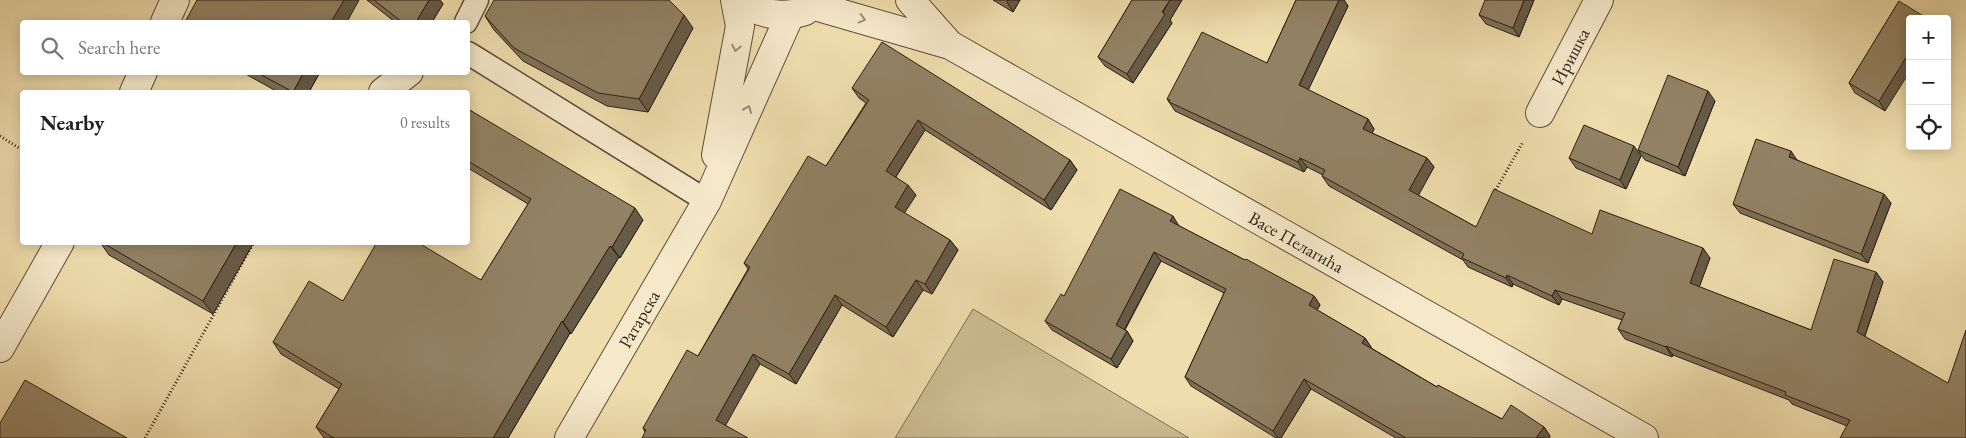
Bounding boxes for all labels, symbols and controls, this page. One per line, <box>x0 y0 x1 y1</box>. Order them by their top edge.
one-way arrow <box>857 13 865 23</box>
map controls <box>1906 15 1951 150</box>
button: + <box>1906 15 1951 60</box>
search box <box>20 20 470 75</box>
street label: Иришка <box>1545 23 1594 89</box>
icon: search <box>38 34 66 62</box>
text: Search here <box>78 35 160 60</box>
one-way arrow <box>731 44 741 52</box>
button: − <box>1906 60 1951 105</box>
one-way arrow <box>742 105 753 114</box>
button: locate <box>1906 105 1951 150</box>
text: Nearby <box>40 109 104 136</box>
text: 0 results <box>400 112 450 133</box>
street label: Васе Пелагића <box>1245 205 1349 278</box>
street label: Ратарска <box>613 285 665 352</box>

